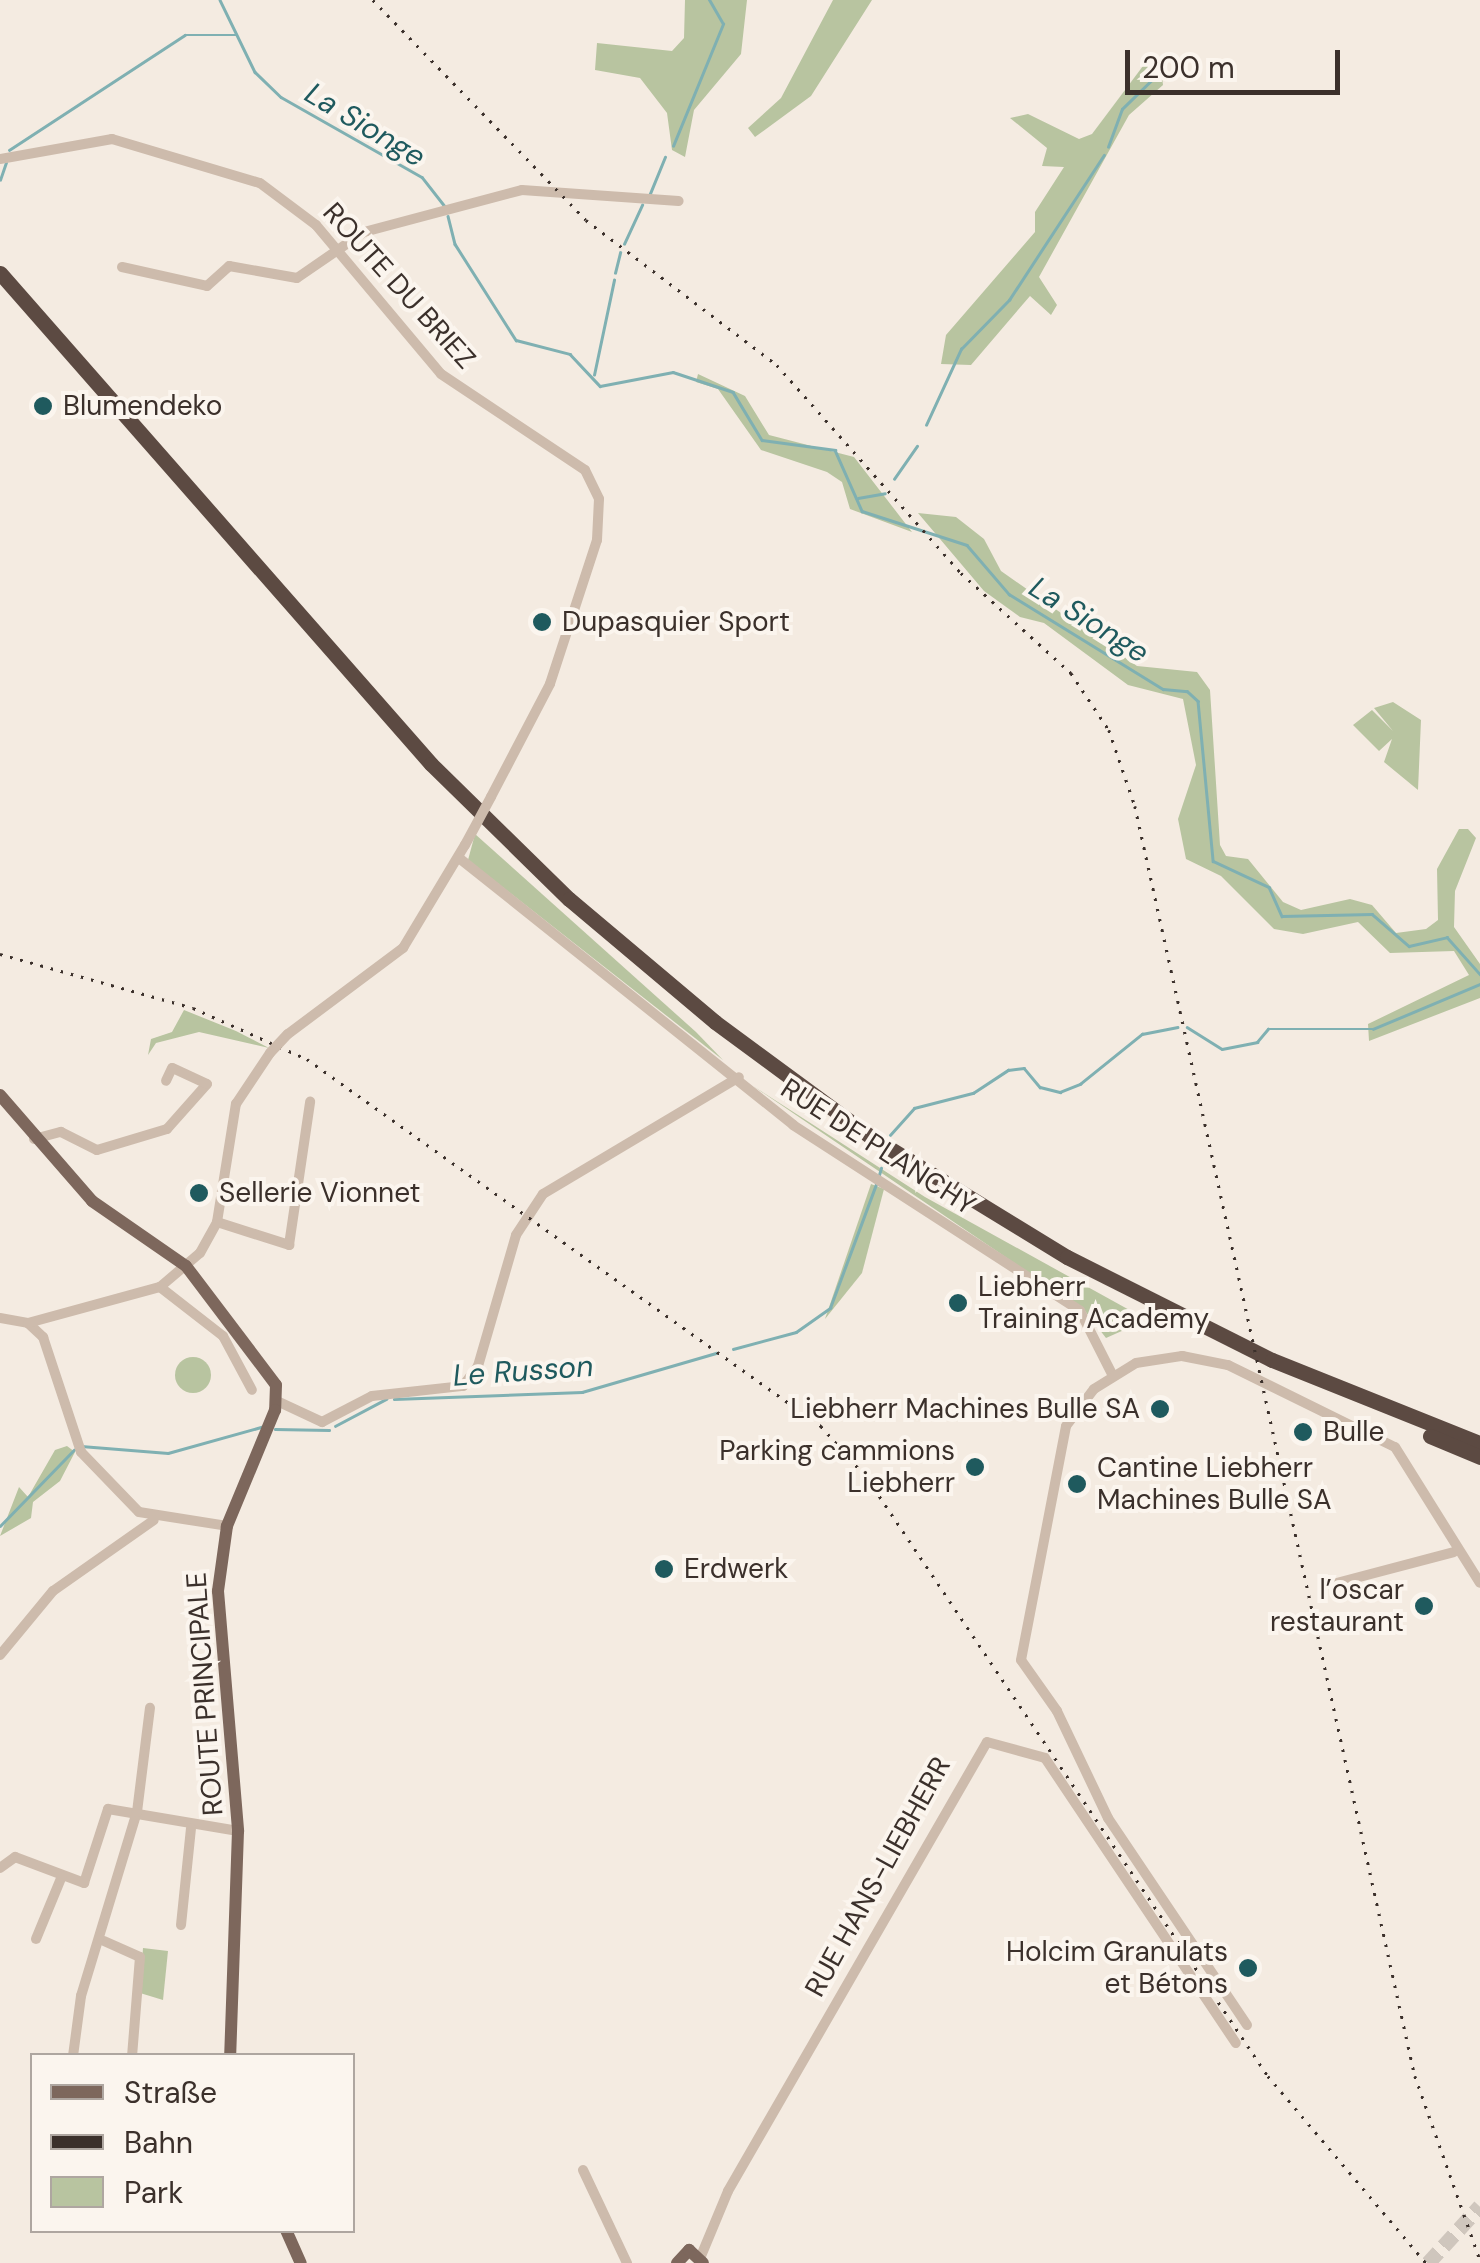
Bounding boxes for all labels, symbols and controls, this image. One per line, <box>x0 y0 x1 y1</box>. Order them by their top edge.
scale bar <box>1130 30 1345 92</box>
text: 200 m <box>1142 48 1235 87</box>
water label: La Sionge <box>298 75 432 175</box>
street label: ROUTE DU BRIEZ <box>316 196 482 376</box>
place label: Blumendeko <box>63 389 222 423</box>
marker: Blumendeko <box>32 395 54 417</box>
water label: La Sionge <box>1023 569 1155 671</box>
place label: Dupasquier Sport <box>562 605 790 639</box>
marker: Dupasquier Sport <box>531 611 553 633</box>
street label: RUE DE PLANCHY <box>774 1072 982 1222</box>
place label: Sellerie Vionnet <box>219 1176 421 1210</box>
marker: Sellerie Vionnet <box>188 1182 210 1204</box>
place label: Liebherr Training Academy <box>978 1270 1209 1336</box>
marker: Liebherr Training Academy <box>947 1292 969 1314</box>
water label: Le Russon <box>452 1348 594 1394</box>
place label: Liebherr Machines Bulle SA <box>790 1392 1140 1426</box>
marker: Liebherr Machines Bulle SA <box>1149 1398 1171 1420</box>
place label: Bulle <box>1323 1415 1384 1449</box>
marker: Bulle <box>1292 1421 1314 1443</box>
place label: Parking cammions Liebherr <box>719 1434 955 1500</box>
place label: Cantine Liebherr Machines Bulle SA <box>1097 1451 1332 1517</box>
marker: Parking cammions Liebherr <box>964 1456 986 1478</box>
marker: Cantine Liebherr Machines Bulle SA <box>1066 1473 1088 1495</box>
place label: Erdwerk <box>684 1552 788 1586</box>
marker: Erdwerk <box>653 1558 675 1580</box>
street label: ROUTE PRINCIPALE <box>180 1571 230 1817</box>
place label: l’oscar restaurant <box>1270 1573 1404 1639</box>
marker: l’oscar restaurant <box>1413 1595 1435 1617</box>
street label: RUE HANS-LIEBHERR <box>798 1751 958 2003</box>
place label: Holcim Granulats et Bétons <box>1006 1935 1228 2001</box>
marker: Holcim Granulats et Bétons <box>1237 1957 1259 1979</box>
legend <box>30 2053 355 2233</box>
text: Straße <box>124 2073 217 2112</box>
text: Bahn <box>124 2123 193 2162</box>
text: Park <box>124 2173 183 2212</box>

